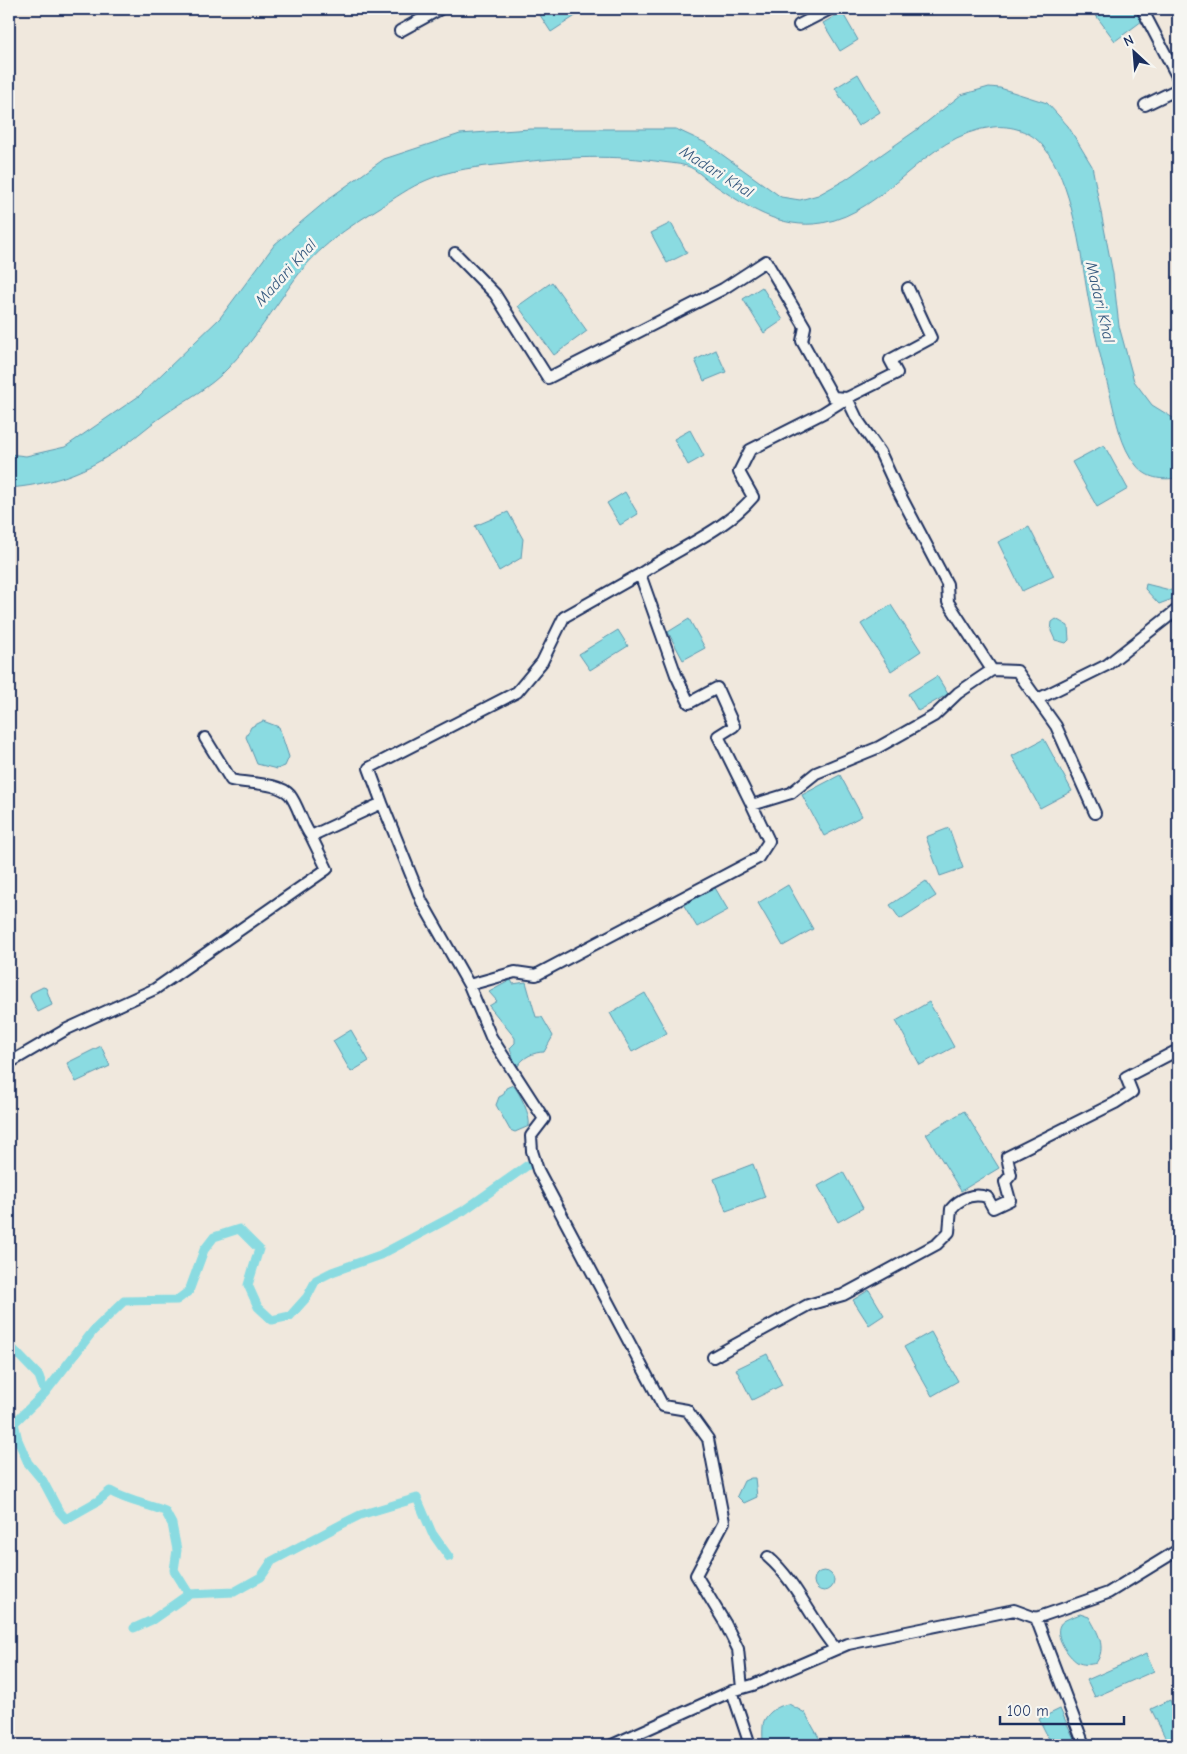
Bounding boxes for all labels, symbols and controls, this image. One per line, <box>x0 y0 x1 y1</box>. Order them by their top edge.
north arrow <box>1110 28 1160 78</box>
text: N <box>1121 31 1136 50</box>
water label: Madari Khal <box>676 142 757 202</box>
water label: Madari Khal <box>251 235 321 310</box>
water label: Madari Khal <box>1082 259 1118 345</box>
scale bar <box>1000 1694 1123 1726</box>
text: 100 m <box>1007 1702 1049 1720</box>

